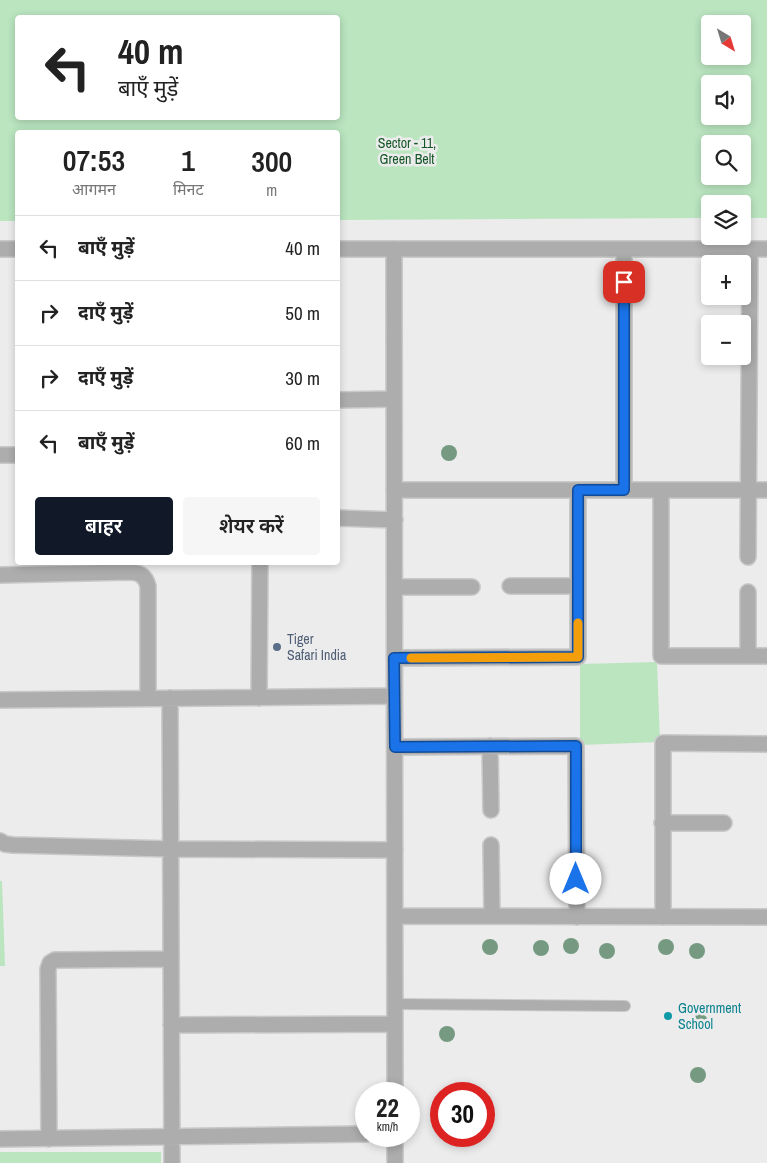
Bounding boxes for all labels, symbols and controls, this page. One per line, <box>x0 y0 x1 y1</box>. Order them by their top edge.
north arrow <box>701 15 751 65</box>
map controls <box>701 15 751 365</box>
text: 40 m <box>118 28 183 75</box>
icon: left <box>35 35 100 100</box>
text: बाएँ मुड़ें <box>118 73 178 103</box>
button: sound <box>701 75 751 125</box>
park label: Sector - 11, Green Belt <box>378 134 436 168</box>
button: search <box>701 135 751 185</box>
text: 07:53 <box>63 140 125 180</box>
text: 1 <box>181 140 195 180</box>
text: 300 <box>251 141 292 181</box>
text: आगमन <box>72 178 116 200</box>
text: मिनट <box>173 178 204 200</box>
text: m <box>266 179 277 201</box>
button: layers <box>701 195 751 245</box>
icon: left <box>35 234 63 262</box>
text: बाएँ मुड़ें <box>78 234 134 260</box>
text: 40 m <box>285 235 320 261</box>
button: + <box>701 255 751 305</box>
pin <box>603 261 645 303</box>
icon: arrive <box>610 268 638 296</box>
icon: right <box>35 299 63 327</box>
text: दाएँ मुड़ें <box>78 299 133 325</box>
text: 50 m <box>285 300 320 326</box>
button: − <box>701 315 751 365</box>
icon: right <box>35 364 63 392</box>
text: दाएँ मुड़ें <box>78 364 133 390</box>
text: 30 m <box>285 365 320 391</box>
icon: left <box>35 429 63 457</box>
text: बाएँ मुड़ें <box>78 429 134 455</box>
text: 60 m <box>285 430 320 456</box>
button: बाहर <box>35 497 173 555</box>
button: शेयर करें <box>183 497 320 555</box>
place label: Tiger Safari India <box>287 630 347 664</box>
marker: Tiger Safari India <box>271 641 283 653</box>
position arrow <box>549 852 601 904</box>
place label: Government School <box>678 999 741 1033</box>
marker: Government School <box>662 1010 674 1022</box>
speed limit sign: 30 <box>430 1082 495 1147</box>
text: 22 <box>376 1091 399 1125</box>
text: km/h <box>377 1119 398 1135</box>

